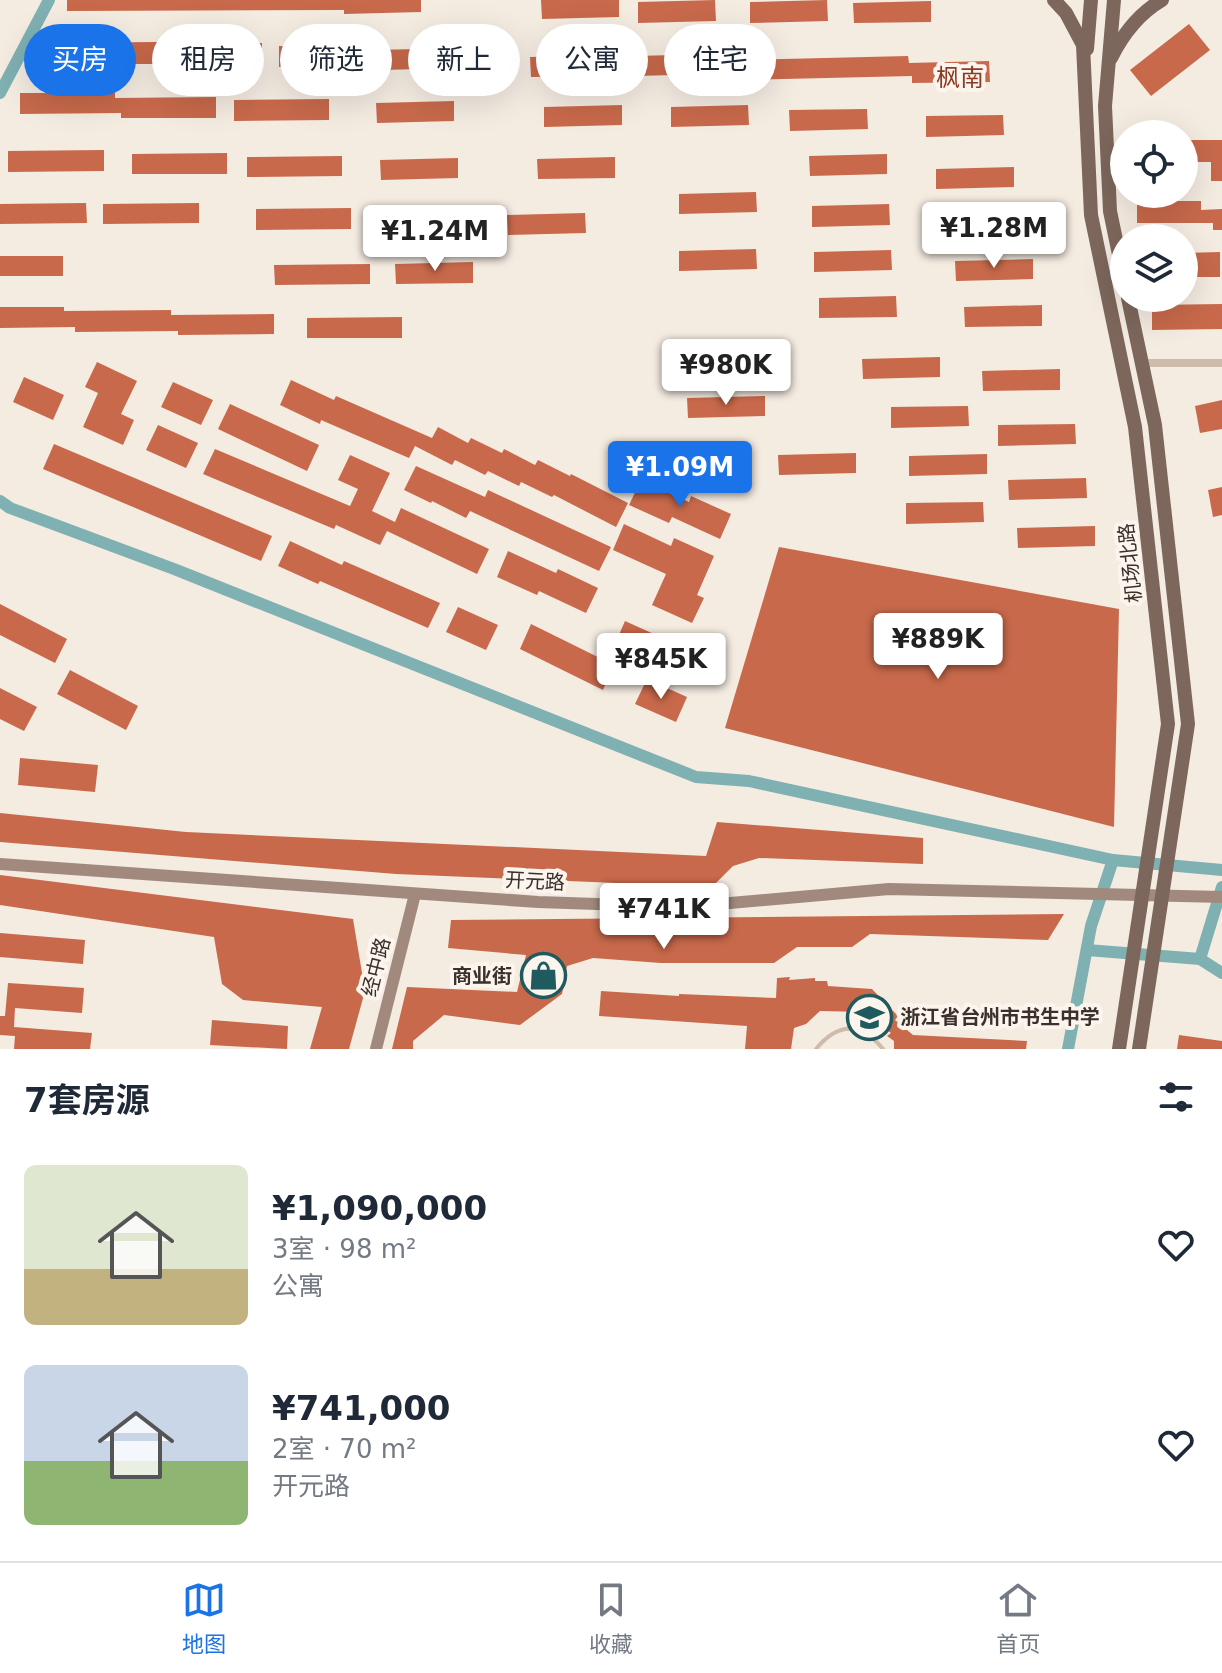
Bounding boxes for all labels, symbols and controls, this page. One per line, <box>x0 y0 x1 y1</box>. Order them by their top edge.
chip: 买房 <box>24 24 136 96</box>
chip: 租房 <box>152 24 264 96</box>
chip: 筛选 <box>280 24 392 96</box>
chip: 新上 <box>408 24 520 96</box>
chip: 公寓 <box>536 24 648 96</box>
chip: 住宅 <box>664 24 776 96</box>
district label: 枫南 <box>936 64 984 92</box>
map controls <box>1110 120 1198 312</box>
button: locate <box>1110 120 1198 208</box>
pin: ¥1.28M <box>929 202 1059 270</box>
pin: ¥1.24M <box>370 205 500 273</box>
text: ¥1.28M <box>940 213 1048 243</box>
text: ¥1.24M <box>381 216 489 246</box>
button: layers <box>1110 224 1198 312</box>
pin: ¥980K <box>670 339 782 407</box>
text: ¥980K <box>680 350 772 380</box>
pin: ¥1.09M <box>615 441 745 509</box>
text: ¥1.09M <box>626 452 734 482</box>
street label: 机场北路 <box>1114 522 1146 604</box>
pin: ¥889K <box>882 613 994 681</box>
text: ¥889K <box>892 624 984 654</box>
pin: ¥845K <box>605 633 717 701</box>
text: ¥845K <box>615 644 707 674</box>
street label: 开元路 <box>504 867 566 895</box>
pin: ¥741K <box>608 883 720 951</box>
text: ¥741K <box>618 894 710 924</box>
street label: 经中路 <box>357 935 395 999</box>
shop icon: 商业街 <box>519 952 567 1000</box>
place label: 商业街 <box>452 964 512 988</box>
school or university icon: 浙江省台州市书生中学 <box>845 993 893 1041</box>
place label: 浙江省台州市书生中学 <box>900 1005 1100 1029</box>
icon: filters <box>1154 1075 1198 1119</box>
text: 7套房源 <box>24 1080 150 1120</box>
text: ¥1,090,000 <box>272 1188 487 1228</box>
icon: home <box>88 1197 184 1293</box>
icon: heart <box>1154 1223 1198 1267</box>
text: 3室 · 98 m² <box>272 1234 416 1264</box>
text: 公寓 <box>272 1271 324 1301</box>
text: ¥741,000 <box>272 1388 451 1428</box>
icon: home <box>88 1397 184 1493</box>
icon: heart <box>1154 1423 1198 1467</box>
text: 2室 · 70 m² <box>272 1434 416 1464</box>
text: 开元路 <box>272 1471 350 1501</box>
tab: 地图 <box>182 1578 226 1658</box>
tab: 收藏 <box>589 1578 633 1658</box>
tab: 首页 <box>996 1578 1040 1658</box>

